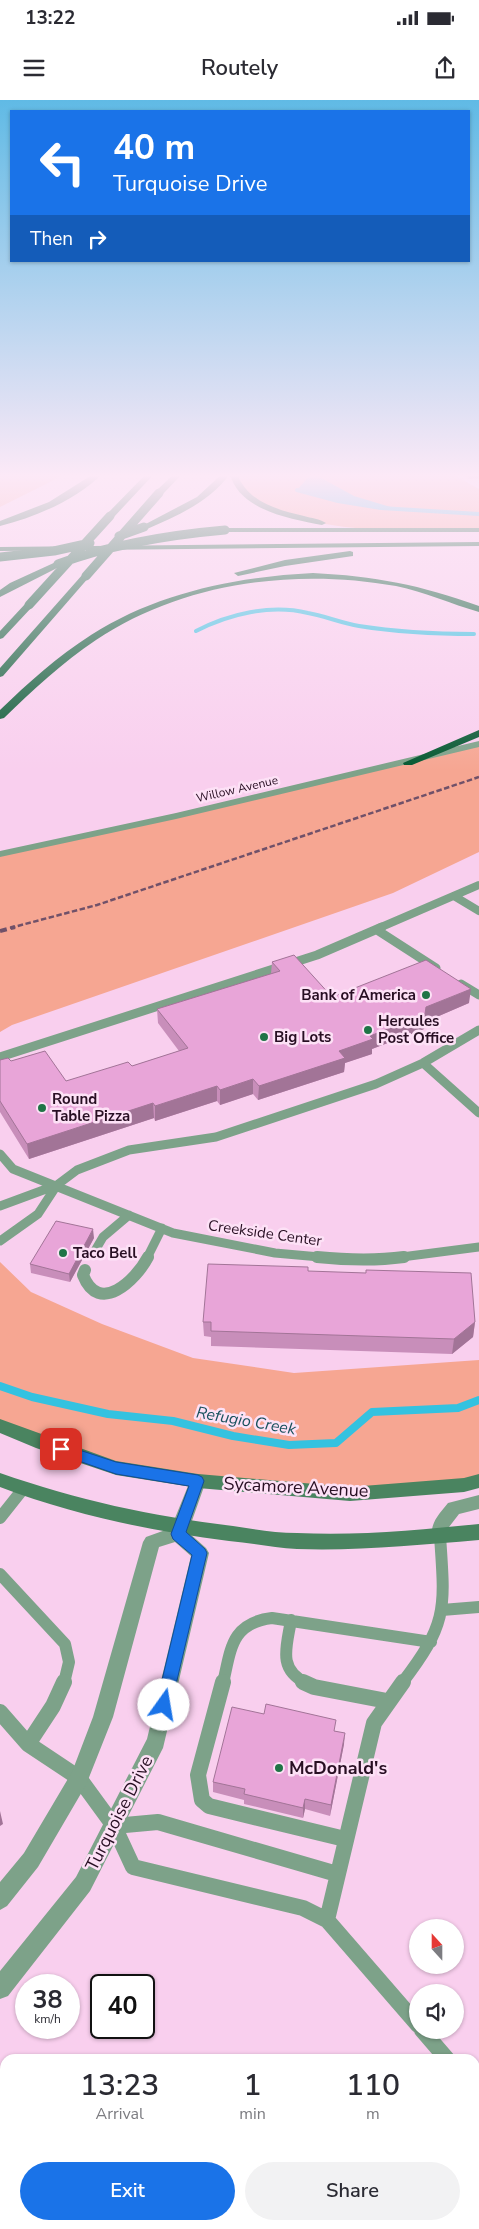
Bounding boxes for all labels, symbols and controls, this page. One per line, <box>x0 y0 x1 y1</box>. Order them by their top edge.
text: 13:22 <box>25 5 75 31</box>
text: Routely <box>201 53 278 83</box>
icon: menu <box>20 54 48 82</box>
icon: share <box>431 54 459 82</box>
text: 40 m <box>113 124 195 171</box>
icon: left <box>30 130 95 195</box>
text: Turquoise Drive <box>113 169 267 199</box>
icon: right <box>83 225 111 253</box>
text: Then <box>30 226 73 252</box>
street label: Willow Avenue <box>194 772 280 806</box>
place label: Bank of America <box>301 985 416 1005</box>
marker: Bank of America <box>420 989 432 1001</box>
place label: Hercules Post Office <box>378 1011 454 1048</box>
marker: Hercules Post Office <box>362 1024 374 1036</box>
place label: Big Lots <box>274 1027 331 1047</box>
marker: Big Lots <box>258 1031 270 1043</box>
place label: Round Table Pizza <box>52 1089 130 1126</box>
marker: Round Table Pizza <box>36 1102 48 1114</box>
street label: Creekside Center <box>207 1215 324 1251</box>
place label: Taco Bell <box>73 1243 137 1263</box>
marker: Taco Bell <box>57 1247 69 1259</box>
water label: Refugio Creek <box>194 1401 299 1441</box>
pin <box>40 1428 82 1470</box>
icon: arrive <box>47 1435 75 1463</box>
street label: Sycamore Avenue <box>223 1471 369 1503</box>
position arrow <box>137 1678 189 1730</box>
street label: Turquoise Drive <box>80 1751 158 1875</box>
place label: McDonald's <box>289 1756 387 1780</box>
marker: McDonald's <box>273 1762 285 1774</box>
north arrow <box>409 1919 464 1974</box>
map controls <box>409 1919 464 2039</box>
speed limit sign: 40 <box>90 1974 155 2039</box>
text: 38 <box>32 1983 63 2017</box>
button: sound <box>409 1984 464 2039</box>
text: km/h <box>34 2011 61 2027</box>
text: 13:23 <box>80 2065 159 2106</box>
text: 1 <box>244 2065 262 2106</box>
text: 110 <box>346 2065 400 2106</box>
text: Arrival <box>96 2103 144 2125</box>
text: min <box>239 2103 266 2125</box>
text: m <box>366 2103 380 2125</box>
button: Exit <box>20 2162 235 2220</box>
button: Share <box>245 2162 460 2220</box>

